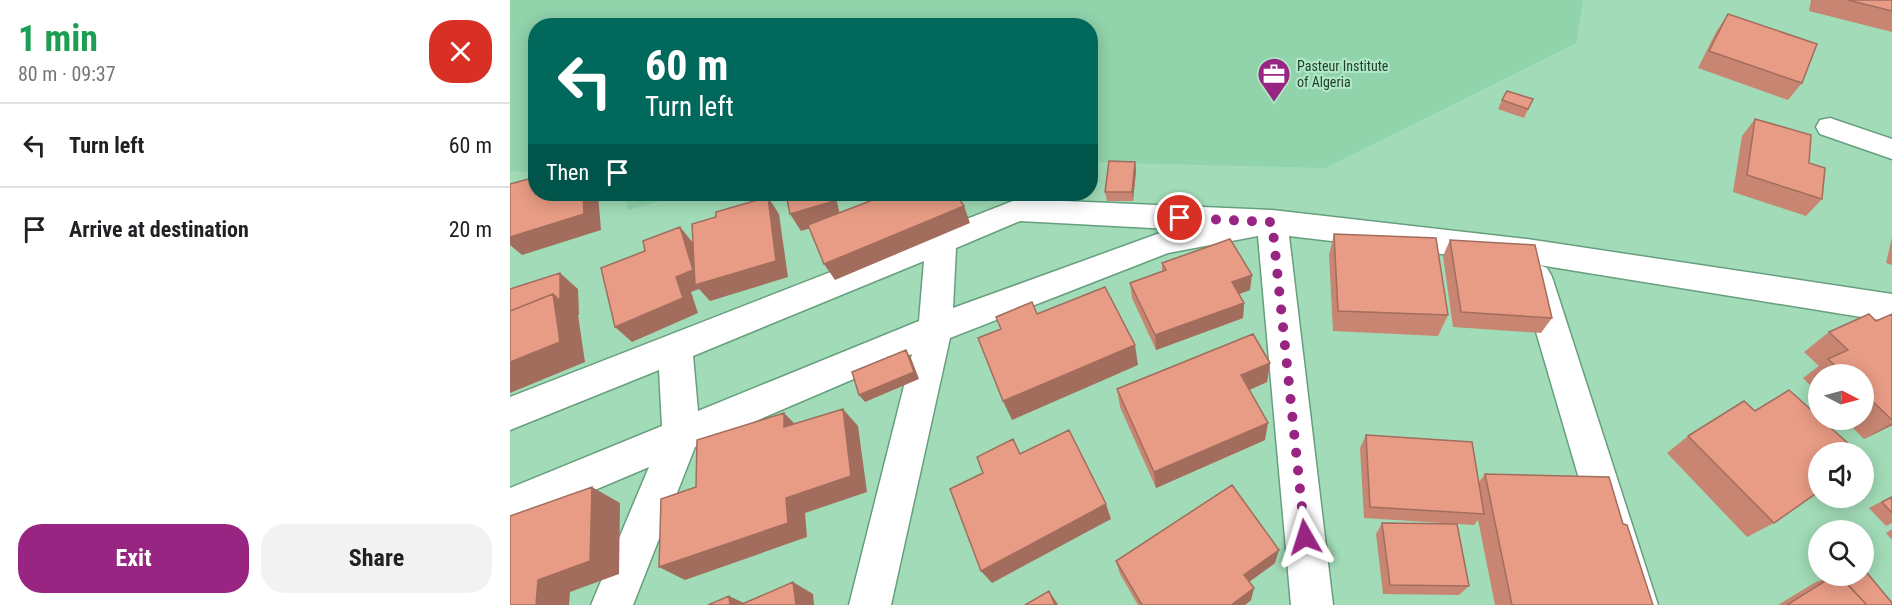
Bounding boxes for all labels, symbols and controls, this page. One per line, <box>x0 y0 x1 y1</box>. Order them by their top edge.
text: 1 min <box>18 18 98 60</box>
button: close <box>429 20 492 83</box>
text: 60 m <box>645 41 728 90</box>
icon: left <box>546 42 624 120</box>
office icon: Pasteur Institute of Algeria <box>1256 56 1292 103</box>
place label: Pasteur Institute of Algeria <box>1297 58 1389 90</box>
text: 80 m · 09:37 <box>18 62 116 86</box>
text: Turn left <box>645 91 734 123</box>
icon: left <box>18 129 51 162</box>
text: Turn left <box>69 133 144 158</box>
text: 60 m <box>449 133 492 158</box>
icon: arrive <box>601 156 634 189</box>
text: Then <box>546 160 589 185</box>
pin <box>1154 192 1205 243</box>
icon: arrive <box>1163 201 1196 234</box>
icon: arrive <box>18 213 51 246</box>
text: Arrive at destination <box>69 217 249 242</box>
text: 20 m <box>449 217 492 242</box>
north arrow <box>1808 364 1874 430</box>
map controls <box>1808 364 1874 586</box>
button: sound <box>1808 442 1874 508</box>
position arrow <box>1273 505 1337 569</box>
button: search <box>1808 520 1874 586</box>
button: Exit <box>18 524 249 593</box>
button: Share <box>261 524 492 593</box>

